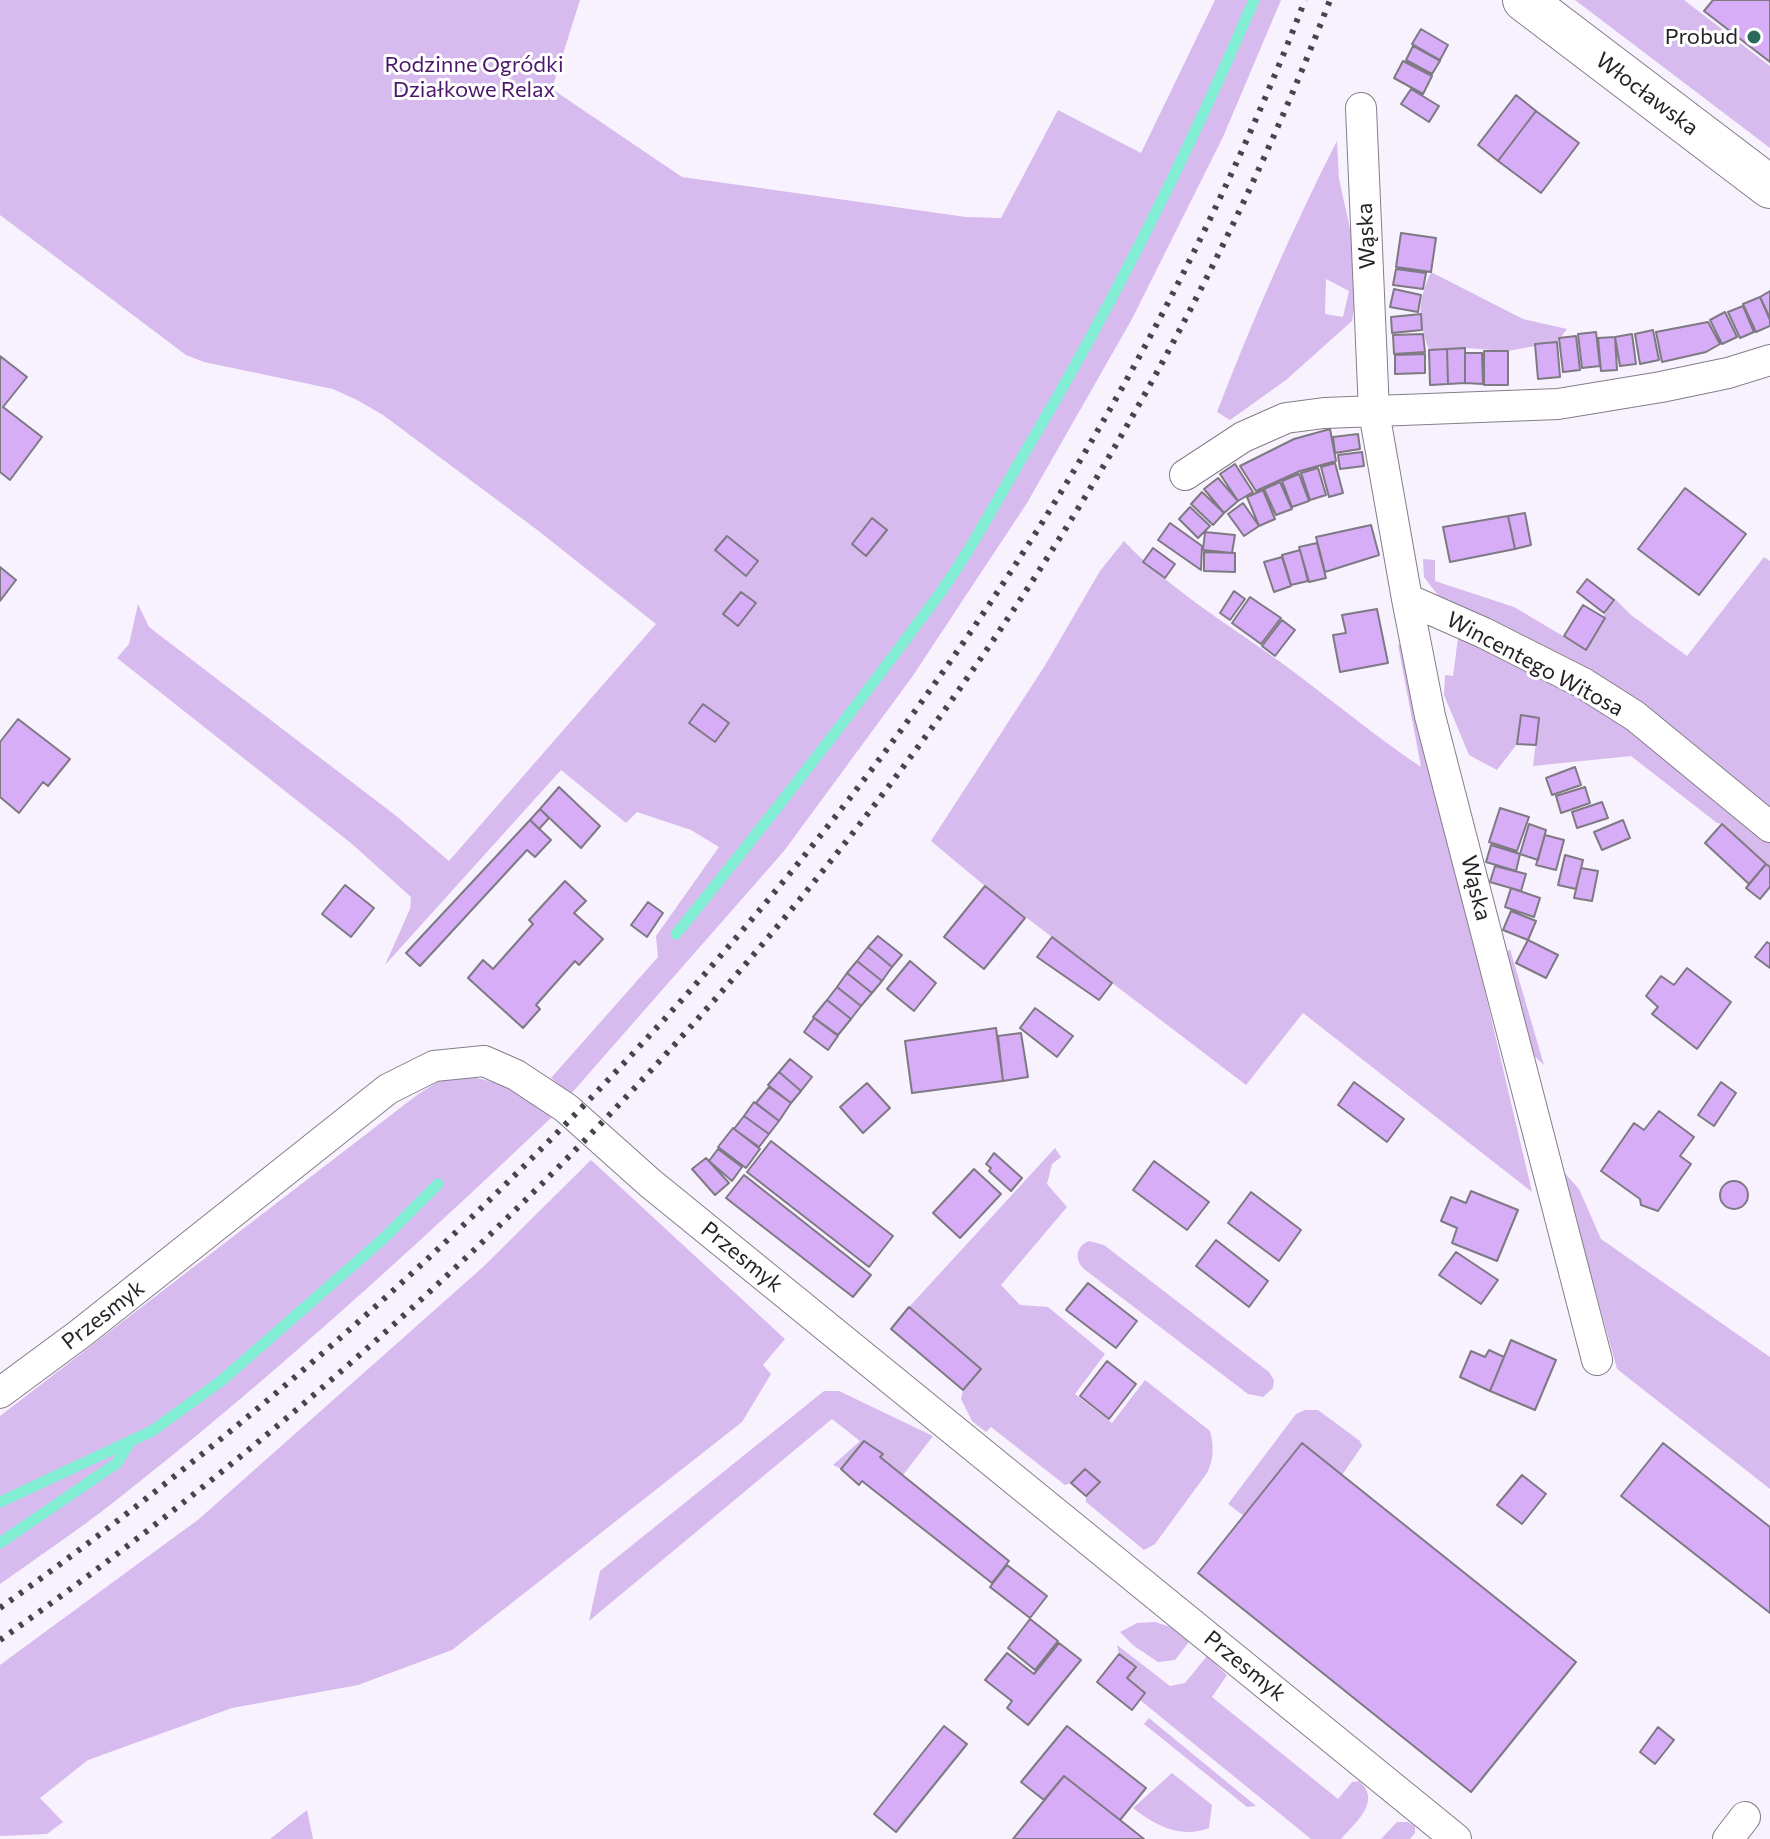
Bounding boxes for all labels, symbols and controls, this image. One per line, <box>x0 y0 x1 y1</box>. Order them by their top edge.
place label: Probud <box>1665 24 1738 50</box>
marker: Probud <box>1745 28 1763 46</box>
street label: Włocławska <box>1591 47 1703 141</box>
park label: Rodzinne Ogródki Działkowe Relax <box>384 52 564 104</box>
street label: Wąska <box>1351 202 1381 270</box>
street label: Wincentego Witosa <box>1442 606 1628 722</box>
street label: Wąska <box>1455 853 1497 923</box>
street label: Przesmyk <box>696 1216 788 1298</box>
street label: Przesmyk <box>57 1275 149 1355</box>
street label: Przesmyk <box>1199 1625 1291 1707</box>

